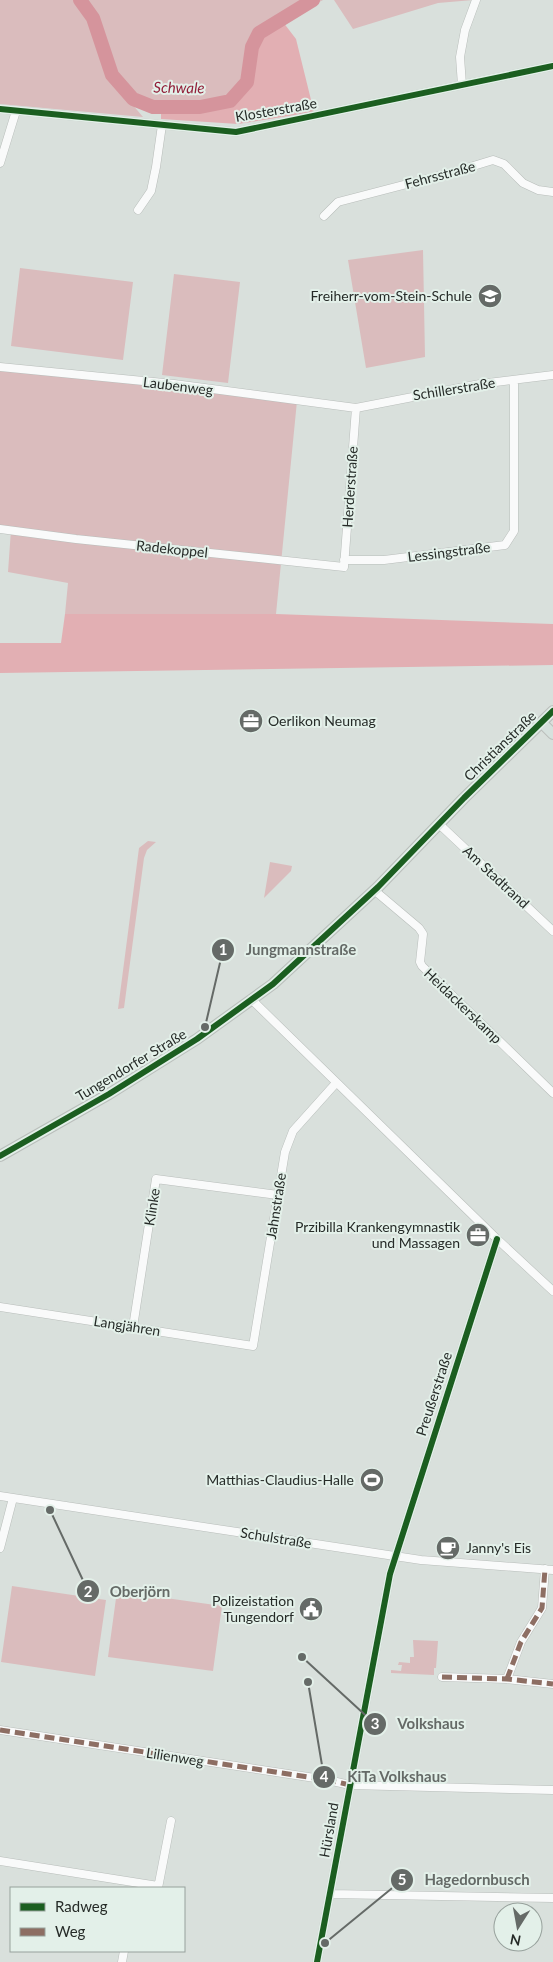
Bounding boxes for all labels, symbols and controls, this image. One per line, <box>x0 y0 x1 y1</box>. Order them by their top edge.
water label: Schwale <box>153 78 205 96</box>
street label: Klosterstraße <box>234 94 318 125</box>
street label: Fehrsstraße <box>403 157 477 192</box>
school or university icon: Freiherr-vom-Stein-Schule <box>477 283 503 309</box>
place label: Freiherr-vom-Stein-Schule <box>311 287 472 304</box>
street label: Laubenweg <box>142 373 214 398</box>
street label: Schillerstraße <box>412 374 496 403</box>
street label: Herderstraße <box>338 446 361 528</box>
street label: Radekoppel <box>135 536 209 561</box>
street label: Lessingstraße <box>407 538 491 565</box>
street label: Christianstraße <box>460 707 539 784</box>
office icon: Oerlikon Neumag <box>238 708 264 734</box>
place label: Oerlikon Neumag <box>268 712 376 729</box>
street label: Am Stadtrand <box>460 842 533 912</box>
callout: Jungmannstraße <box>211 935 366 965</box>
text: 1 <box>219 940 227 958</box>
text: Jungmannstraße <box>246 940 356 958</box>
street label: Heidackerskamp <box>421 964 506 1047</box>
street label: Tungendorfer Straße <box>72 1025 189 1104</box>
street label: Jahnstraße <box>262 1172 289 1240</box>
street label: Klinke <box>140 1187 163 1227</box>
place label: Przibilla Krankengymnastik und Massagen <box>295 1218 461 1251</box>
office icon: Przibilla Krankengymnastik und Massagen <box>465 1222 491 1248</box>
street label: Langjähren <box>92 1312 162 1339</box>
street label: Preußerstraße <box>412 1350 455 1438</box>
sports icon: Matthias-Claudius-Halle <box>359 1467 385 1493</box>
place label: Matthias-Claudius-Halle <box>206 1471 354 1488</box>
street label: Schulstraße <box>239 1524 313 1552</box>
cafe icon: Janny's Eis <box>435 1535 461 1561</box>
place label: Janny's Eis <box>466 1539 531 1556</box>
callout: Oberjörn <box>75 1576 181 1606</box>
text: 2 <box>84 1582 93 1600</box>
text: Oberjörn <box>110 1582 170 1600</box>
place label: Polizeistation Tungendorf <box>212 1592 294 1625</box>
public building icon: Polizeistation Tungendorf <box>298 1596 324 1622</box>
callout: Volkshaus <box>363 1709 475 1739</box>
text: 3 <box>371 1714 379 1732</box>
text: Volkshaus <box>396 1714 465 1732</box>
street label: Lilienweg <box>145 1744 205 1769</box>
callout: KiTa Volkshaus <box>312 1762 457 1792</box>
text: 4 <box>320 1767 329 1785</box>
text: KiTa Volkshaus <box>347 1767 447 1785</box>
street label: Hürsland <box>315 1801 342 1859</box>
callout: Hagedornbusch <box>389 1865 540 1895</box>
text: 5 <box>398 1870 406 1888</box>
text: Hagedornbusch <box>424 1870 530 1888</box>
legend <box>10 1887 185 1952</box>
text: Radweg <box>55 1897 108 1915</box>
north arrow <box>493 1902 543 1952</box>
text: Weg <box>55 1922 86 1940</box>
text: N <box>509 1931 522 1950</box>

